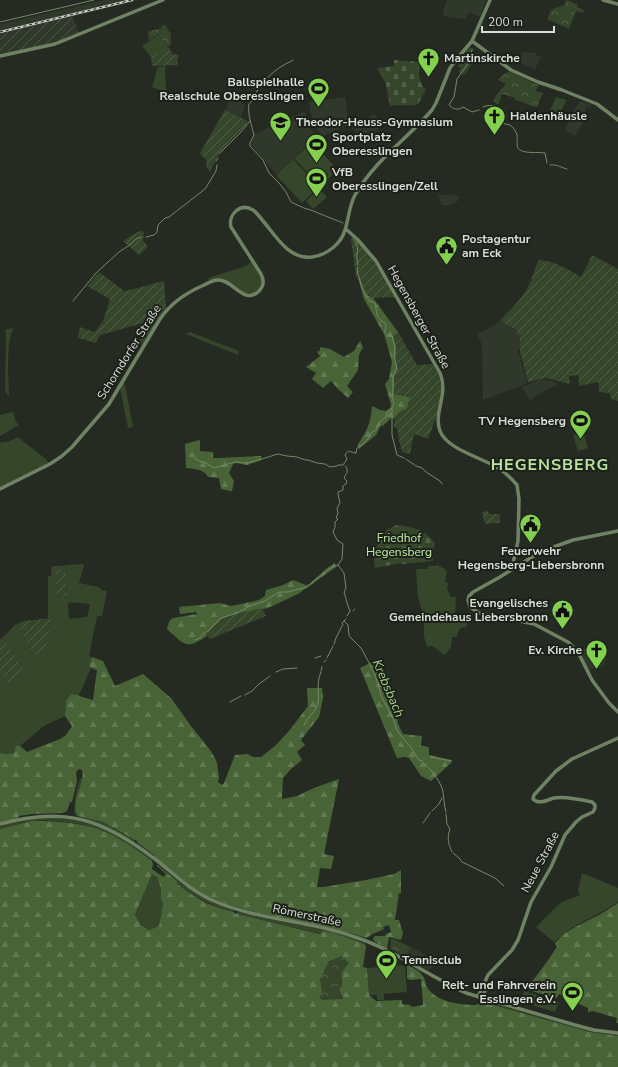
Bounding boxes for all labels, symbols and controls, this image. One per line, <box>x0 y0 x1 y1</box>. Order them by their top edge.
scale bar <box>482 8 554 34</box>
text: 200 m <box>488 14 523 30</box>
church icon: Martinskirche <box>415 45 441 78</box>
place label: Martinskirche <box>444 50 520 66</box>
place label: Ballspielhalle Realschule Oberesslingen <box>159 74 304 104</box>
sports icon: Ballspielhalle Realschule Oberesslingen <box>306 76 332 109</box>
church icon: Haldenhäusle <box>482 103 508 136</box>
place label: Haldenhäusle <box>510 108 587 124</box>
school or university icon: Theodor-Heuss-Gymnasium <box>268 109 294 142</box>
place label: Theodor-Heuss-Gymnasium <box>296 114 453 130</box>
place label: Sportplatz Oberesslingen <box>332 129 413 159</box>
sports icon: Sportplatz Oberesslingen <box>303 131 329 164</box>
place label: VfB Oberesslingen/Zell <box>331 164 438 194</box>
sports icon: VfB Oberesslingen/Zell <box>303 166 329 199</box>
place label: Postagentur am Eck <box>462 231 531 261</box>
public building icon: Postagentur am Eck <box>433 233 459 266</box>
street label: Hegensberger Straße <box>384 262 454 372</box>
street label: Schorndorfer Straße <box>93 301 165 403</box>
sports icon: TV Hegensberg <box>568 408 594 441</box>
place label: TV Hegensberg <box>479 413 566 429</box>
district label: HEGENSBERG <box>491 454 609 476</box>
public building icon: Feuerwehr Hegensberg-Liebersbronn <box>518 511 544 544</box>
park label: Friedhof Hegensberg <box>366 530 432 560</box>
place label: Feuerwehr Hegensberg-Liebersbronn <box>458 543 604 573</box>
place label: Evangelisches Gemeindehaus Liebersbronn <box>389 595 548 625</box>
public building icon: Evangelisches Gemeindehaus Liebersbronn <box>550 597 576 630</box>
church icon: Ev. Kirche <box>584 637 610 670</box>
place label: Ev. Kirche <box>528 642 582 658</box>
water label: Krebsbach <box>368 657 408 720</box>
street label: Neue Straße <box>517 828 563 896</box>
street label: Römerstraße <box>271 900 343 930</box>
sports icon: Tennisclub <box>374 947 400 980</box>
place label: Tennisclub <box>402 952 462 968</box>
place label: Reit- und Fahrverein Esslingen e.V. <box>442 977 556 1007</box>
sports icon: Reit- und Fahrverein Esslingen e.V. <box>559 979 585 1012</box>

